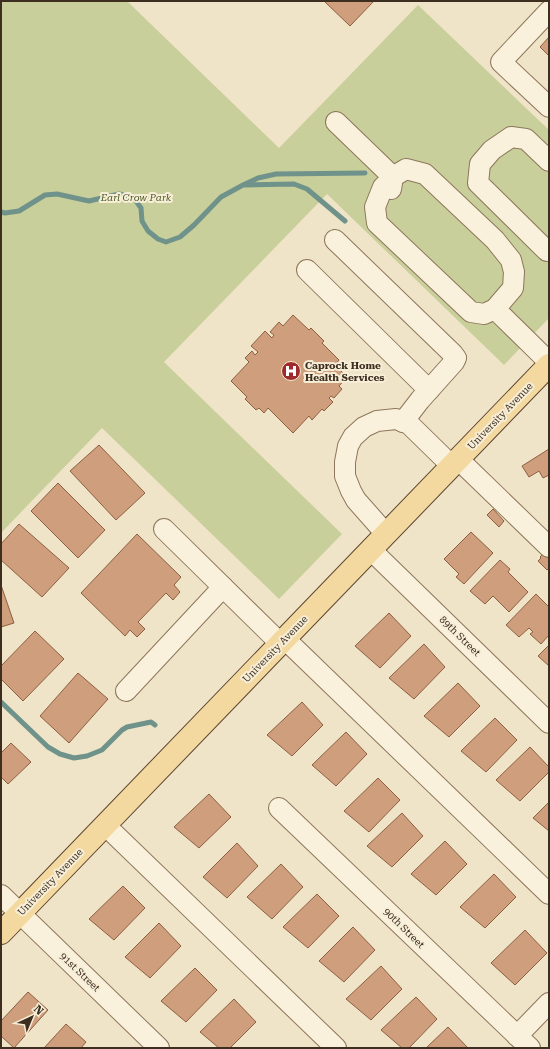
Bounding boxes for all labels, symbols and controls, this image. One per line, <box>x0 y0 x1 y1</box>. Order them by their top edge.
park label: Earl Crow Park <box>100 192 172 203</box>
hospital icon: Caprock Home Health Services <box>280 360 302 382</box>
place label: Caprock Home Health Services <box>305 360 384 383</box>
street label: University Avenue <box>465 380 535 452</box>
street label: University Avenue <box>240 613 310 685</box>
street label: 89th Street <box>437 614 483 658</box>
street label: University Avenue <box>15 846 85 918</box>
street label: 90th Street <box>381 906 427 950</box>
street label: 91st Street <box>58 950 102 994</box>
north arrow <box>12 997 52 1037</box>
text: N <box>31 1003 47 1018</box>

